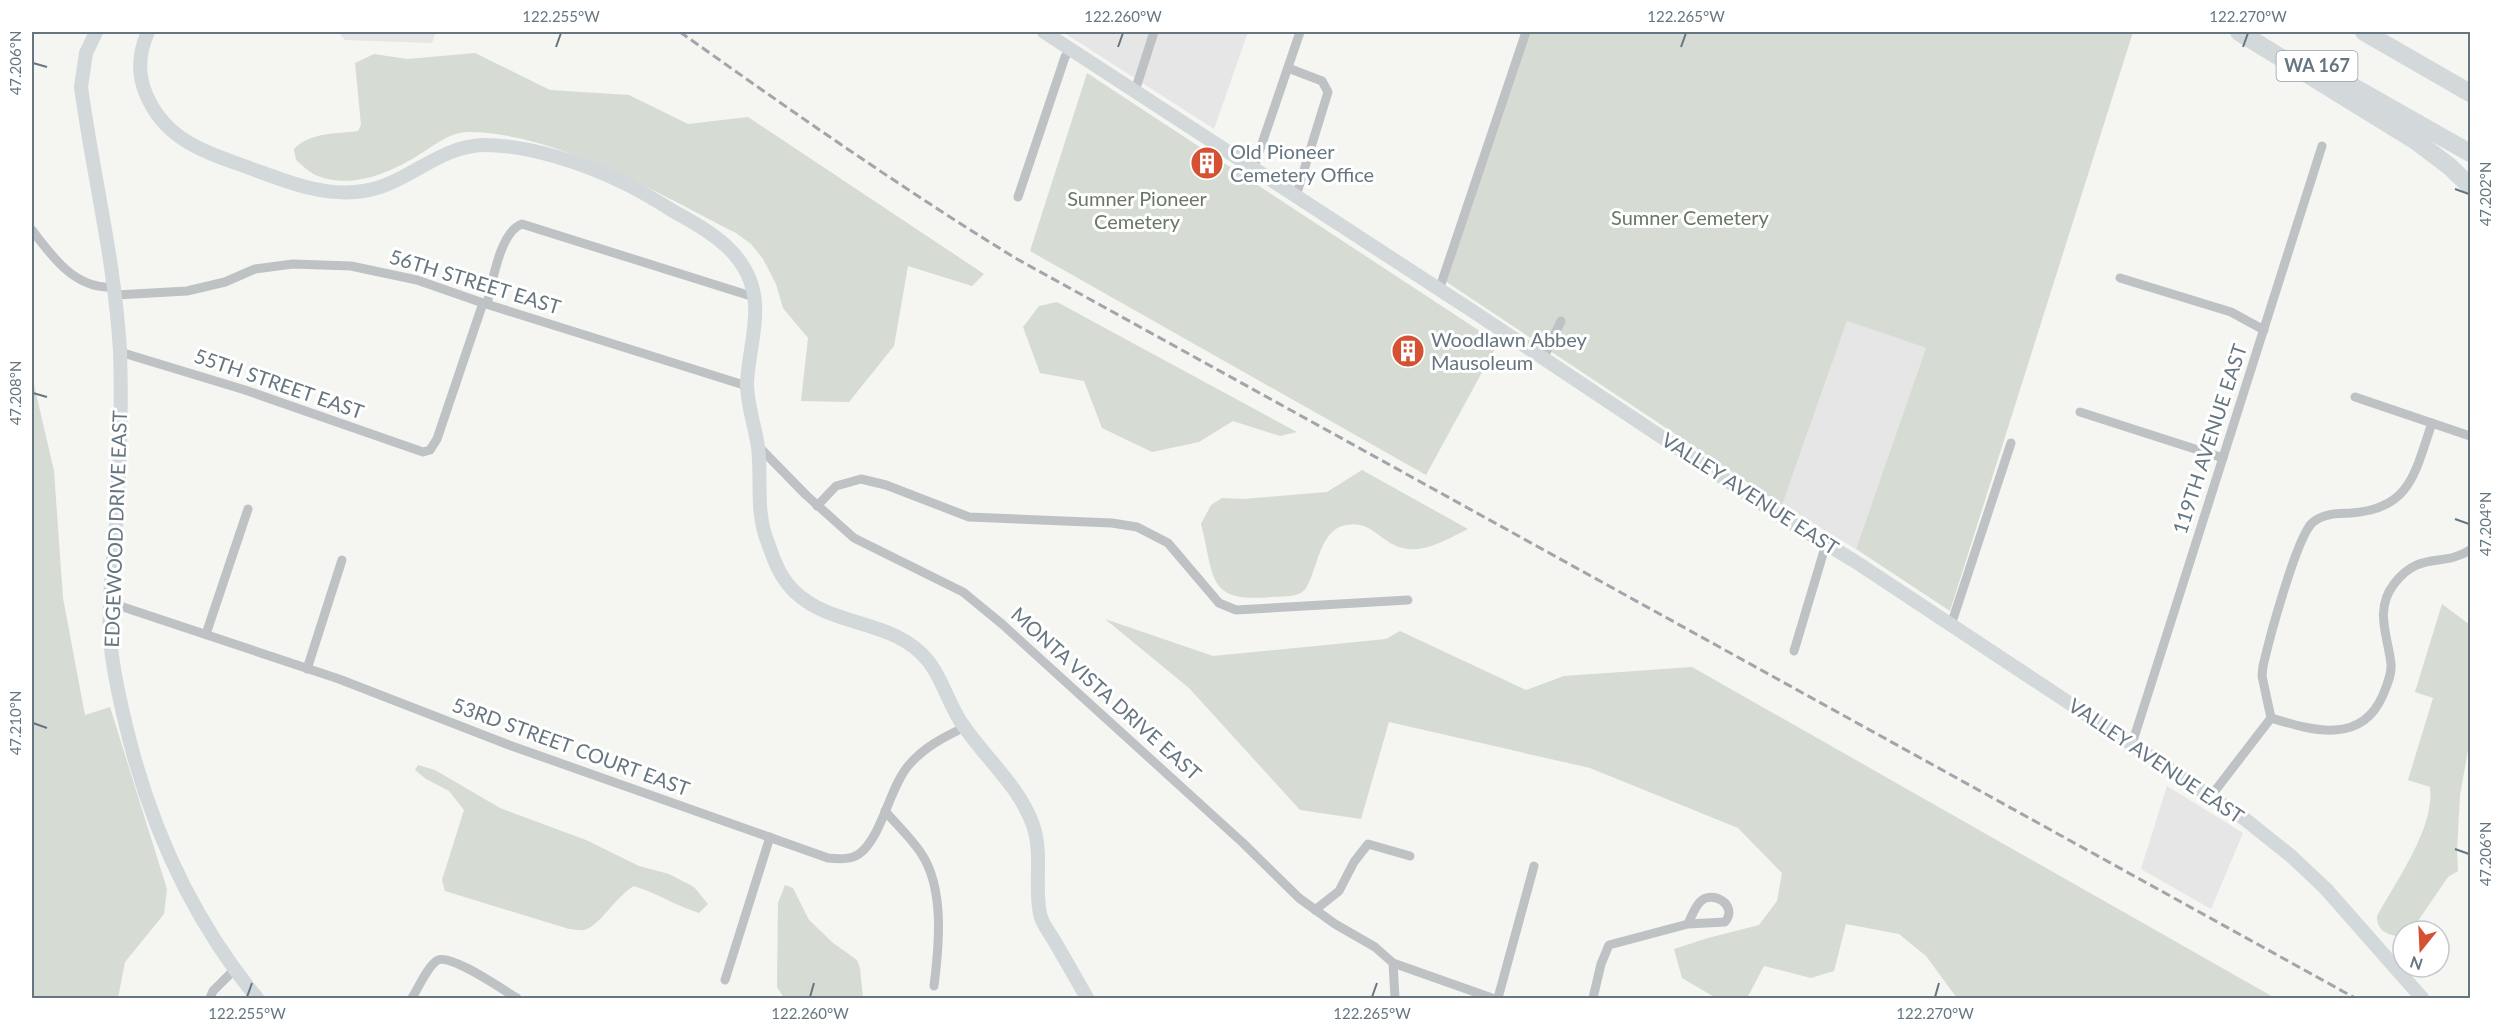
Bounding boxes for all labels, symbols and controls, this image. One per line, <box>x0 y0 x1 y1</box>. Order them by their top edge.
text: 122.255°W <box>522 7 600 25</box>
text: 122.260°W <box>1084 7 1162 25</box>
text: 122.265°W <box>1647 7 1725 25</box>
text: 122.270°W <box>2209 7 2287 25</box>
text: 47.206°N <box>6 31 24 95</box>
road number: WA 167 <box>2276 51 2358 81</box>
place label: Old Pioneer Cemetery Office <box>1230 139 1374 186</box>
building icon: Old Pioneer Cemetery Office <box>1189 145 1225 181</box>
text: 47.202°N <box>2476 162 2494 226</box>
park label: Sumner Pioneer Cemetery <box>1067 186 1208 233</box>
park label: Sumner Cemetery <box>1611 205 1770 229</box>
street label: 56TH STREET EAST <box>387 244 564 319</box>
place label: Woodlawn Abbey Mausoleum <box>1431 327 1588 374</box>
building icon: Woodlawn Abbey Mausoleum <box>1390 333 1426 369</box>
street label: 119TH AVENUE EAST <box>2167 341 2251 537</box>
street label: 55TH STREET EAST <box>191 343 367 423</box>
text: 47.208°N <box>6 361 24 425</box>
street label: EDGEWOOD DRIVE EAST <box>99 410 131 648</box>
street label: VALLEY AVENUE EAST <box>1658 427 1844 559</box>
text: 47.204°N <box>2476 492 2494 556</box>
street label: MONTA VISTA DRIVE EAST <box>1007 602 1207 785</box>
text: 47.210°N <box>6 691 24 755</box>
street label: 53RD STREET COURT EAST <box>449 692 693 800</box>
street label: VALLEY AVENUE EAST <box>2064 693 2249 828</box>
text: 47.206°N <box>2476 822 2494 886</box>
north arrow <box>2391 919 2451 979</box>
text: N <box>2407 953 2425 975</box>
text: 122.255°W <box>208 1004 286 1022</box>
text: 122.260°W <box>771 1004 849 1022</box>
text: 122.265°W <box>1333 1004 1411 1022</box>
text: 122.270°W <box>1896 1004 1974 1022</box>

